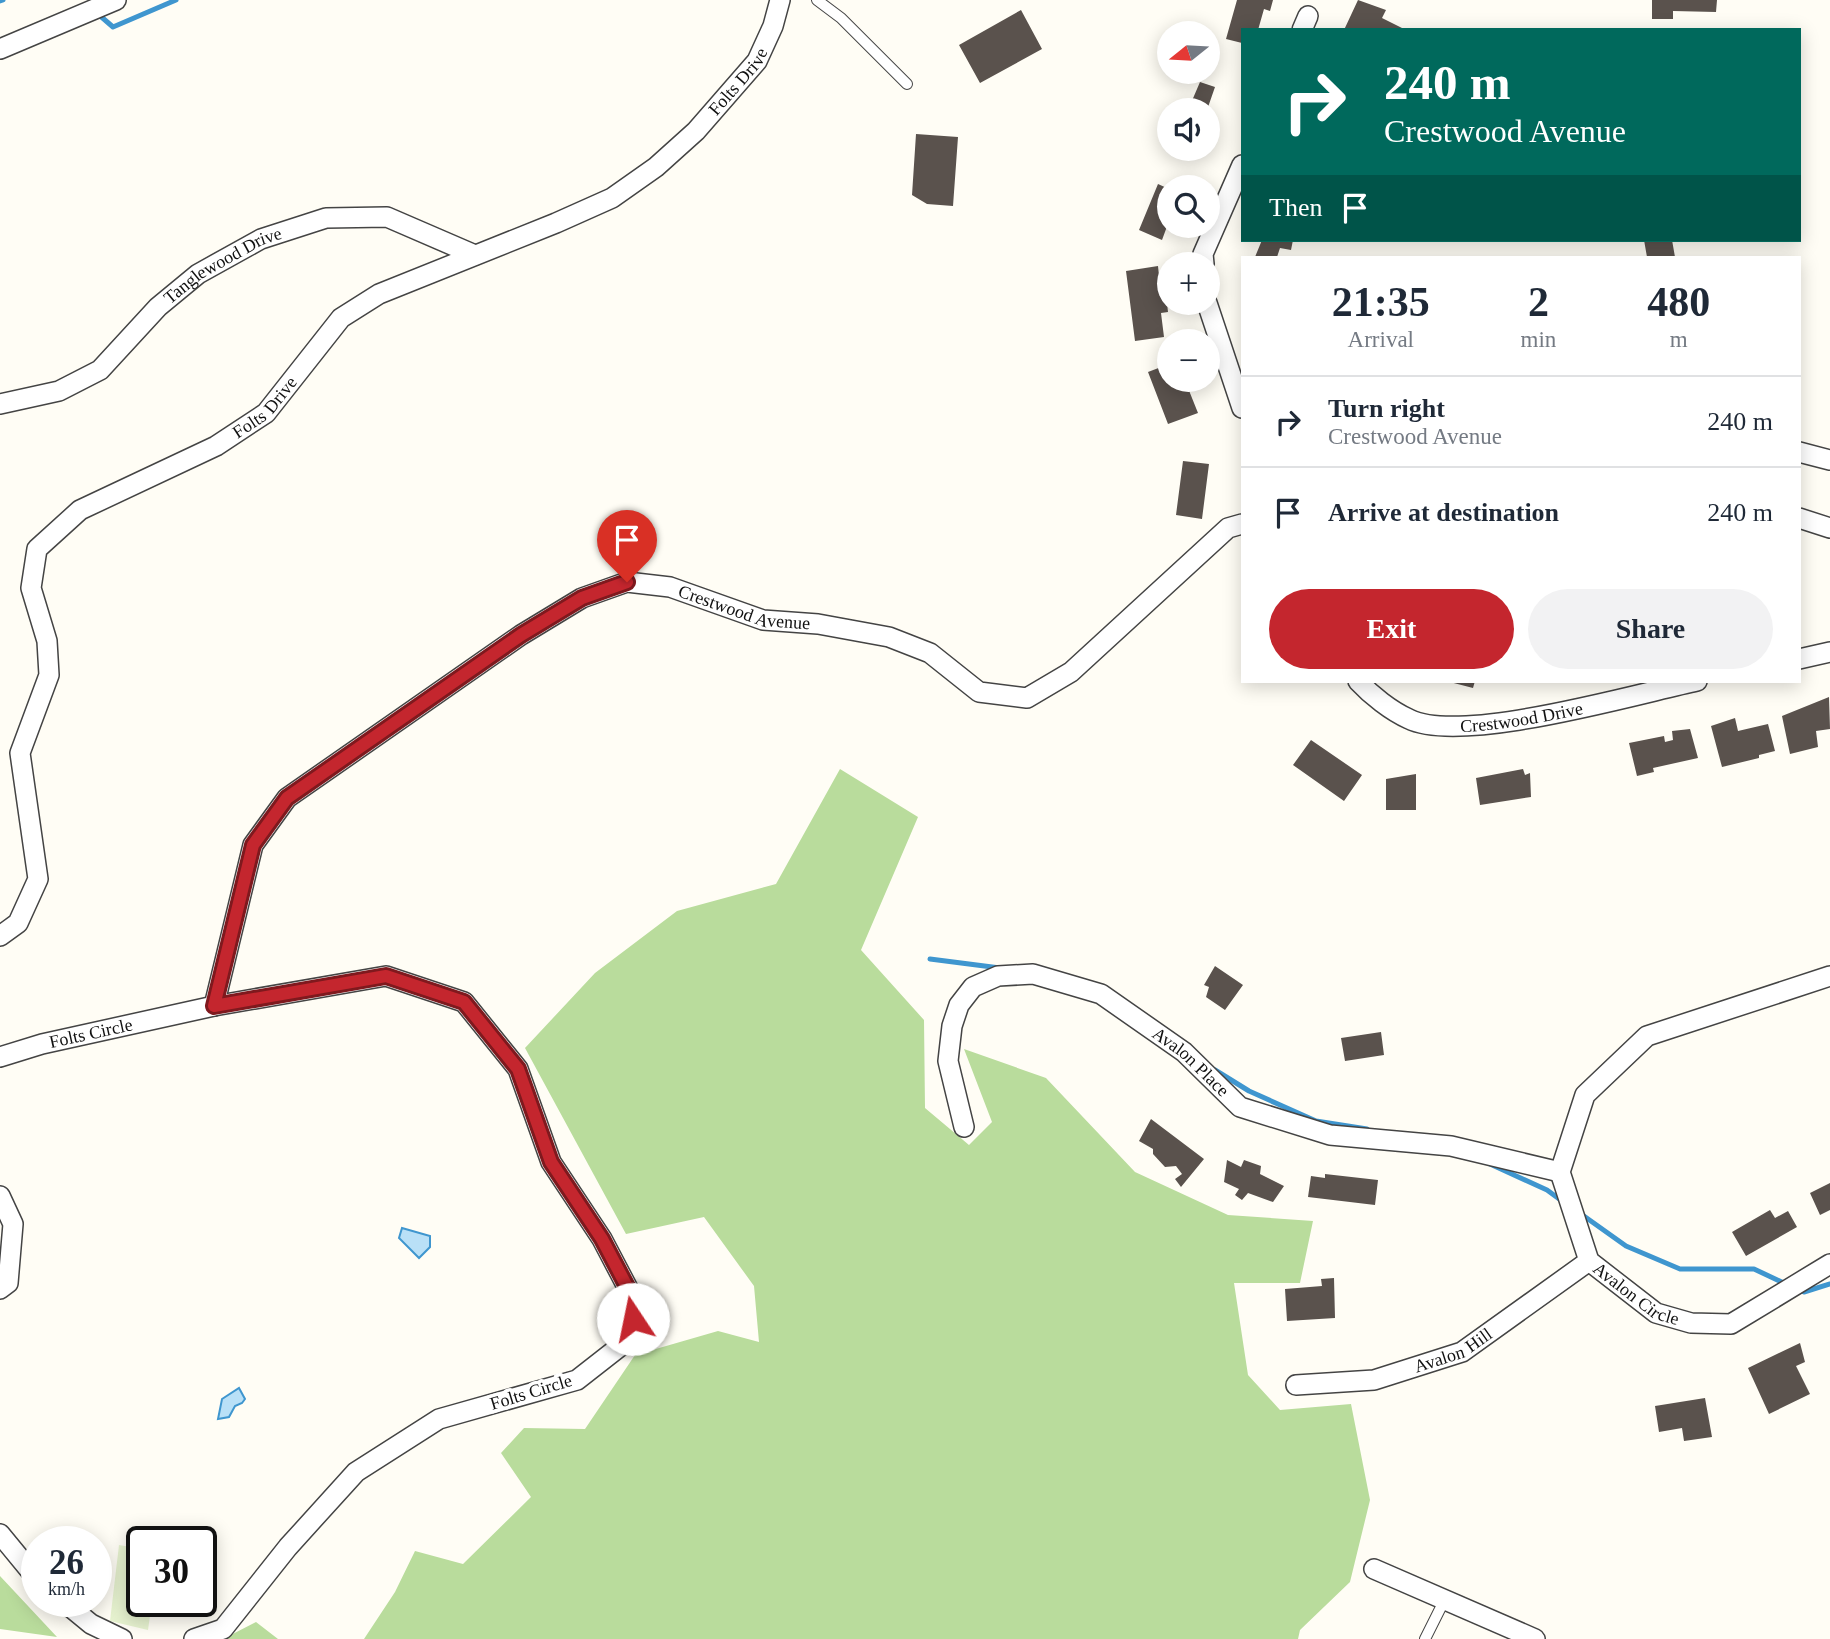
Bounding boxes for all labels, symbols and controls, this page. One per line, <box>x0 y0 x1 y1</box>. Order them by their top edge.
north arrow <box>1157 21 1220 84</box>
map controls <box>1157 21 1220 392</box>
street label: Folts Drive <box>704 45 772 119</box>
text: 240 m <box>1384 55 1511 110</box>
icon: right <box>1269 56 1360 147</box>
button: sound <box>1157 98 1220 161</box>
text: Crestwood Avenue <box>1384 113 1626 149</box>
button: search <box>1157 175 1220 238</box>
icon: arrive <box>1336 189 1374 227</box>
text: Then <box>1269 193 1322 222</box>
street label: Tanglewood Drive <box>160 223 284 308</box>
button: + <box>1157 252 1220 315</box>
text: 21:35 <box>1332 279 1430 325</box>
text: 2 <box>1528 279 1549 325</box>
text: 480 <box>1647 279 1710 325</box>
text: Arrival <box>1348 327 1414 352</box>
text: min <box>1521 327 1556 352</box>
text: m <box>1670 327 1688 352</box>
button: − <box>1157 329 1220 392</box>
street label: Folts Drive <box>229 373 301 442</box>
text: Turn right <box>1328 394 1445 423</box>
icon: right <box>1269 403 1307 441</box>
text: 240 m <box>1707 407 1773 436</box>
text: Crestwood Avenue <box>1328 424 1502 449</box>
icon: arrive <box>1269 494 1307 532</box>
text: Arrive at destination <box>1328 498 1559 527</box>
text: 240 m <box>1707 498 1773 527</box>
pin <box>597 510 657 582</box>
icon: arrive <box>608 521 646 559</box>
street label: Crestwood Avenue <box>676 581 811 633</box>
button: Exit <box>1269 589 1514 669</box>
button: Share <box>1528 589 1773 669</box>
street label: Crestwood Drive <box>1460 698 1585 736</box>
street label: Folts Circle <box>47 1014 134 1052</box>
street label: Avalon Place <box>1149 1023 1233 1100</box>
street label: Avalon Circle <box>1589 1258 1681 1329</box>
position arrow <box>596 1282 670 1356</box>
street label: Avalon Hill <box>1412 1324 1496 1377</box>
street label: Folts Circle <box>488 1370 574 1414</box>
speed limit sign: 30 <box>126 1526 217 1617</box>
text: 26 <box>49 1543 84 1582</box>
text: km/h <box>48 1579 85 1599</box>

